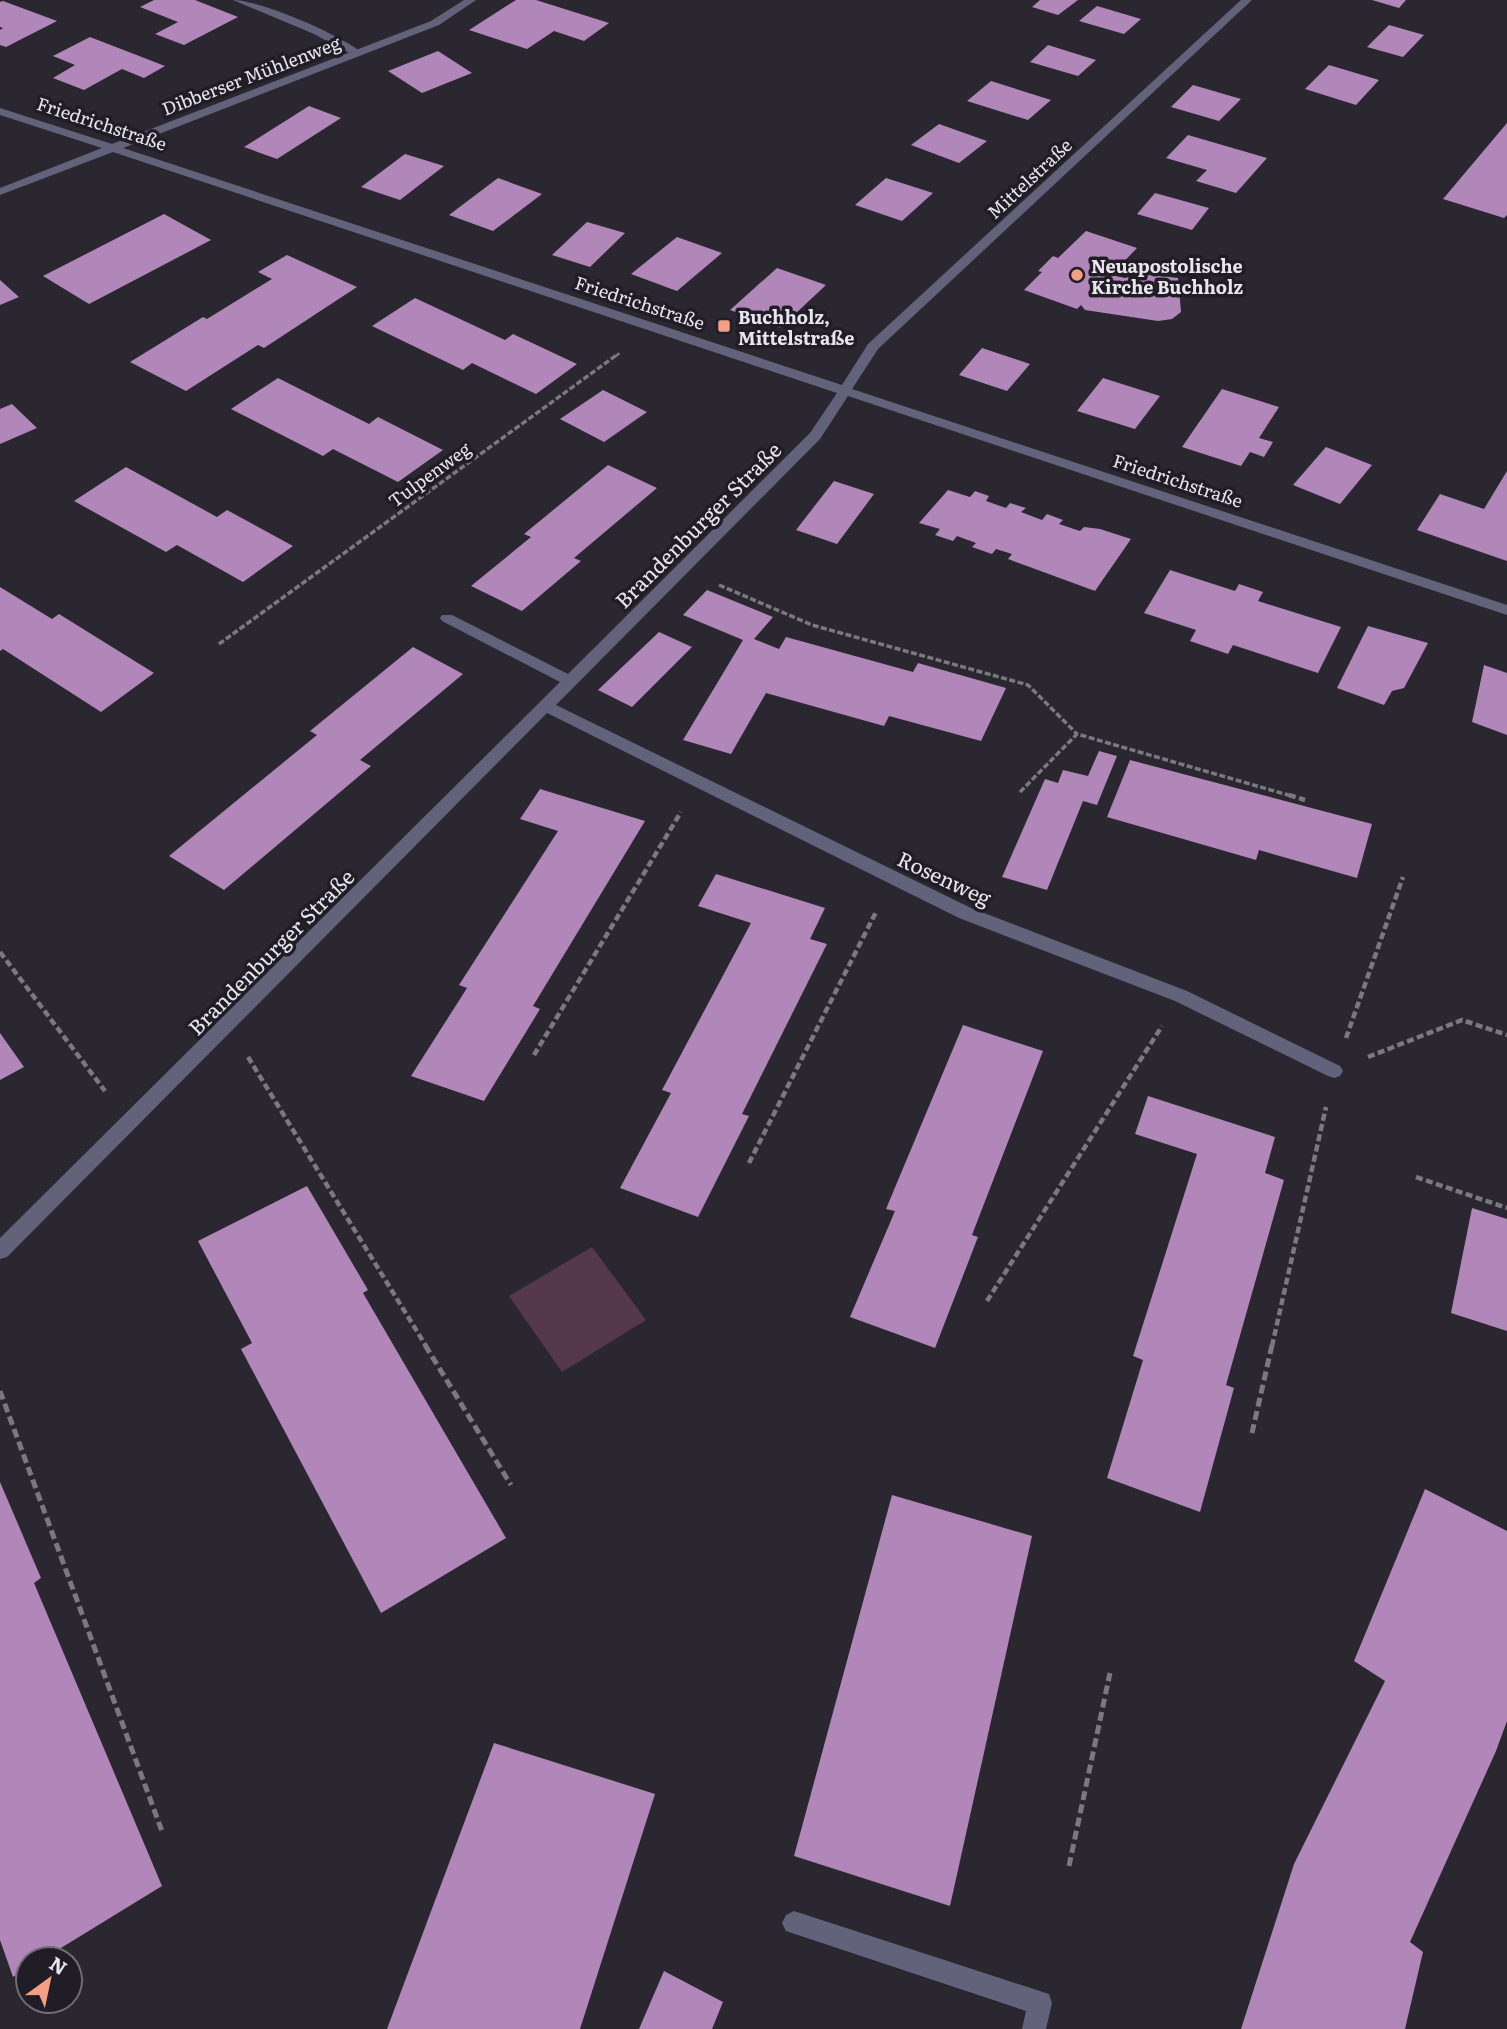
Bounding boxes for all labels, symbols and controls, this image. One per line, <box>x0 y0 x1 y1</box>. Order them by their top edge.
street label: Dibberser Mühlenweg <box>158 28 345 122</box>
street label: Friedrichstraße <box>34 89 170 157</box>
street label: Mittelstraße <box>980 131 1078 225</box>
place label: Neuapostolische Kirche Buchholz <box>1091 252 1243 300</box>
marker: Neuapostolische Kirche Buchholz <box>1069 267 1085 283</box>
street label: Friedrichstraße <box>572 268 708 336</box>
place label: Buchholz, Mittelstraße <box>738 303 854 351</box>
marker: Buchholz, Mittelstraße <box>716 318 732 334</box>
street label: Tulpenweg <box>382 434 477 513</box>
street label: Brandenburger Straße <box>607 434 787 614</box>
street label: Friedrichstraße <box>1110 446 1246 514</box>
street label: Rosenweg <box>893 842 997 912</box>
street label: Brandenburger Straße <box>180 861 360 1041</box>
north arrow <box>14 1945 84 2015</box>
text: N <box>44 1949 73 1981</box>

